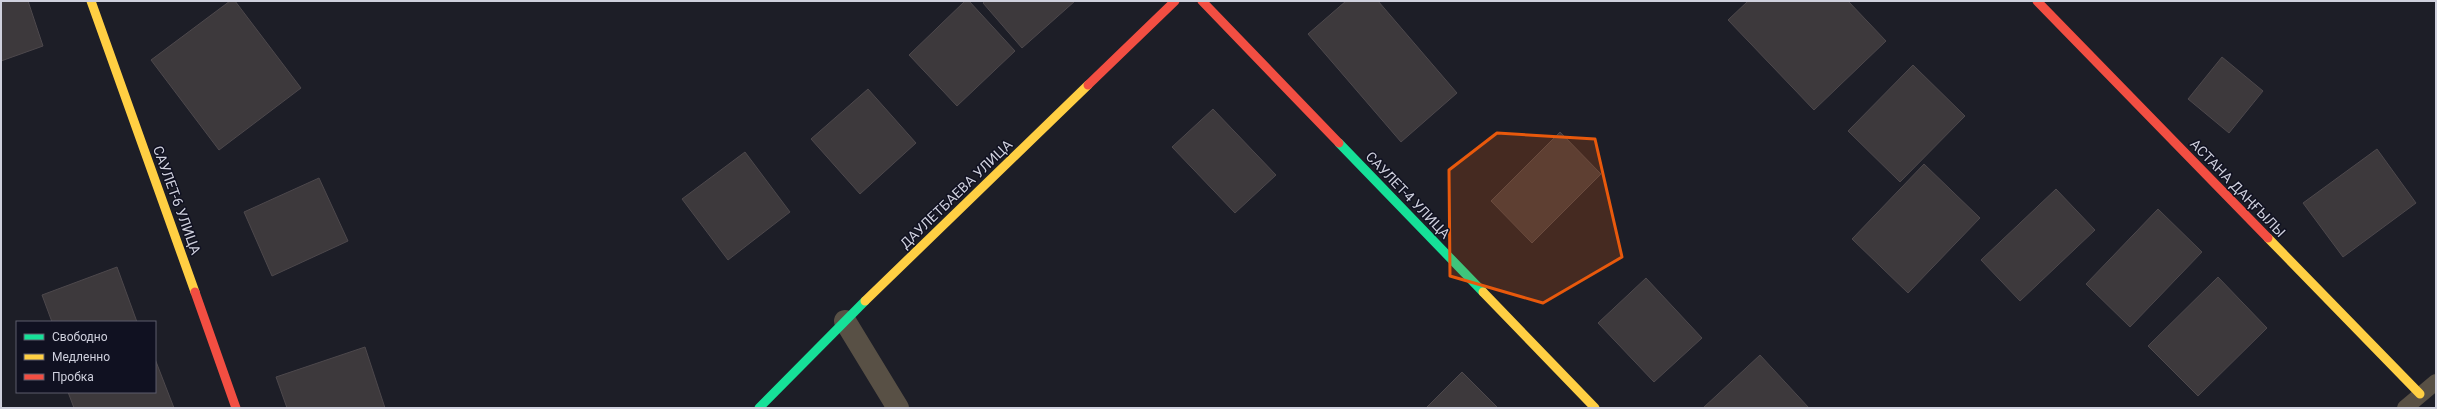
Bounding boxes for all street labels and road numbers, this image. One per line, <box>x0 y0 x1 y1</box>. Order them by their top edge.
street label: ДАУЛЕТБАЕВА УЛИЦА <box>897 136 1015 252</box>
street label: АСТАНА ДАҢҒЫЛЫ <box>2187 136 2289 240</box>
street label: САУЛЕТ-6 УЛИЦА <box>150 143 204 257</box>
street label: САУЛЕТ-4 УЛИЦА <box>1362 148 1454 242</box>

